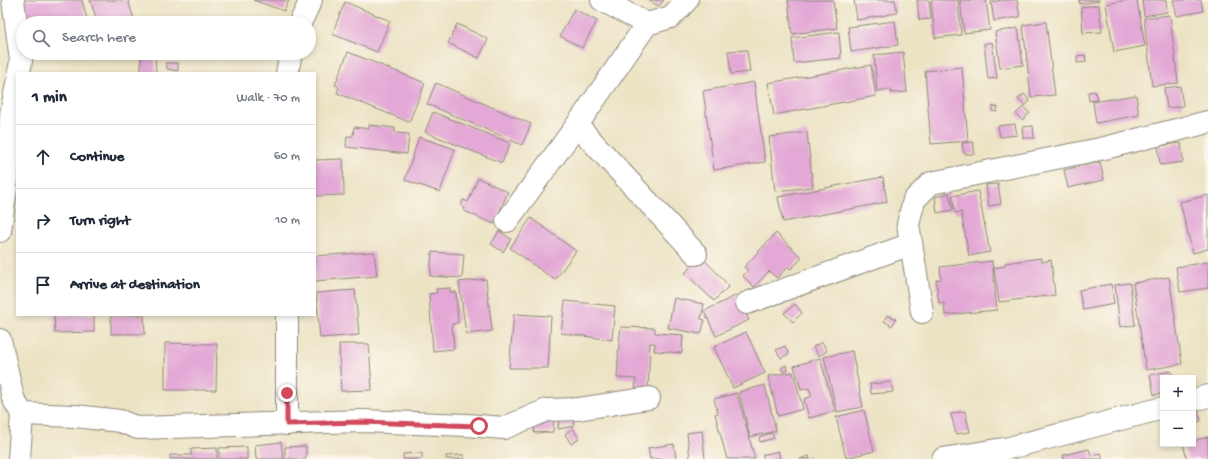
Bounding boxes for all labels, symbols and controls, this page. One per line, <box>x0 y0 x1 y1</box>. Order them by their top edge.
search box <box>16 16 316 60</box>
icon: search <box>30 27 52 49</box>
text: Search here <box>62 29 136 47</box>
text: 1 min <box>32 88 67 108</box>
text: Walk · 70 m <box>236 91 300 106</box>
icon: ahead <box>32 146 54 168</box>
text: Continue <box>70 148 124 166</box>
text: 60 m <box>274 149 300 164</box>
icon: right <box>32 210 54 232</box>
text: Turn right <box>70 212 130 230</box>
text: 10 m <box>275 213 300 228</box>
icon: arrive <box>32 274 54 296</box>
text: Arrive at destination <box>70 276 200 294</box>
map controls <box>1160 375 1196 447</box>
button: + <box>1160 375 1196 411</box>
route end <box>278 384 296 402</box>
button: − <box>1160 411 1196 447</box>
route start <box>470 417 488 435</box>

